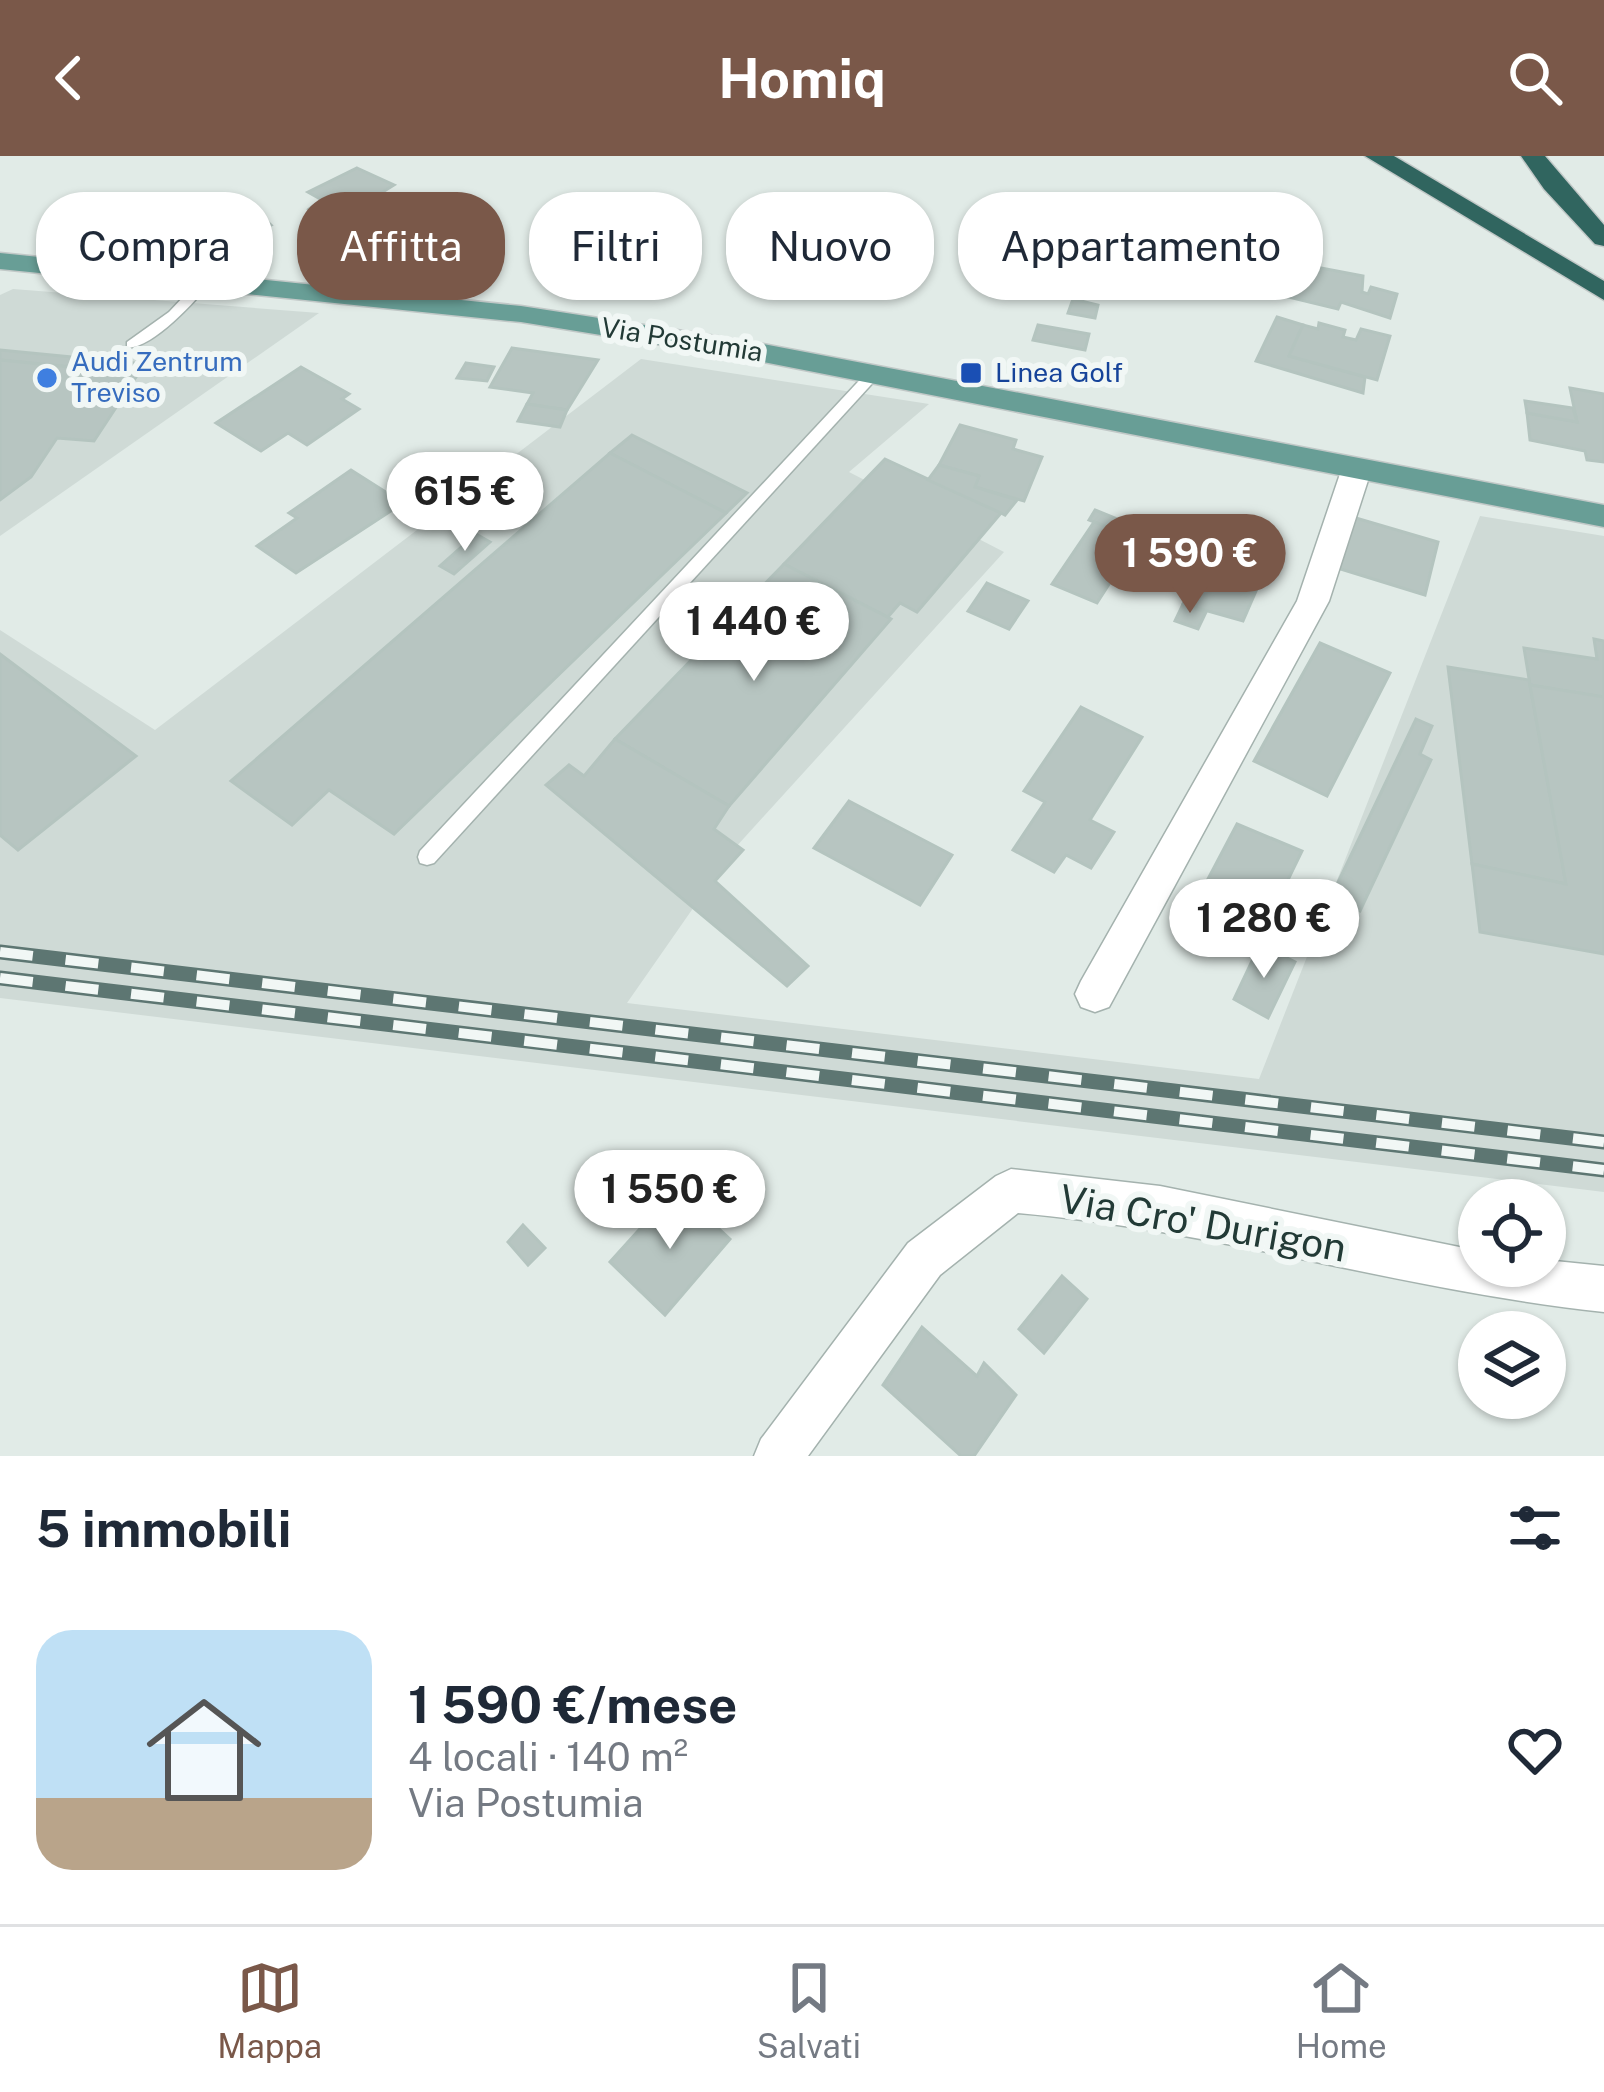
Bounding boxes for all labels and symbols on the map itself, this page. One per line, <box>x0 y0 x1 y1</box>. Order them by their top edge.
street label: Via Postumia <box>599 310 765 368</box>
place label: Audi Zentrum Treviso <box>71 345 243 408</box>
place label: Linea Golf <box>995 356 1123 388</box>
marker: Linea Golf <box>958 360 984 386</box>
marker: Audi Zentrum Treviso <box>34 365 60 391</box>
pin: 615 € <box>381 452 549 554</box>
pin: 1 590 € <box>1079 514 1301 616</box>
pin: 1 440 € <box>643 582 865 684</box>
pin: 1 280 € <box>1153 879 1375 981</box>
pin: 1 550 € <box>559 1150 781 1252</box>
street label: Via Cro' Durigon <box>1056 1175 1350 1271</box>

